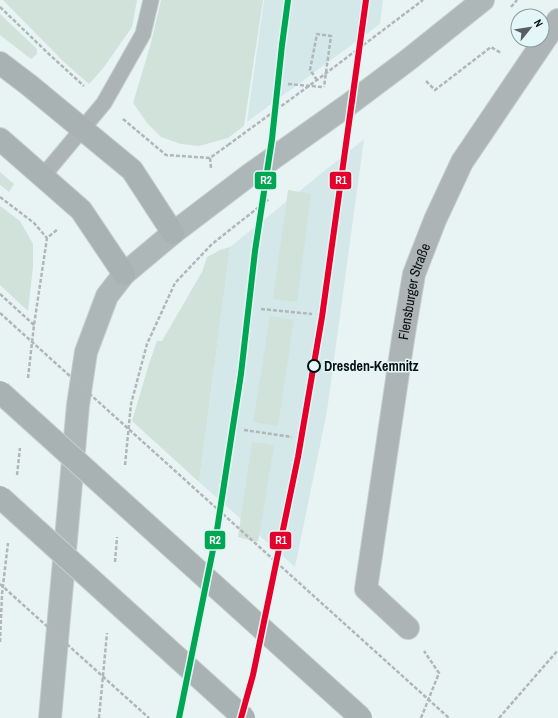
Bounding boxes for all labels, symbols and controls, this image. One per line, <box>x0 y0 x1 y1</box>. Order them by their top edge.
north arrow <box>510 8 550 48</box>
text: N <box>531 17 546 29</box>
line badge: R2 <box>254 171 277 190</box>
line badge: R1 <box>329 171 352 190</box>
text: R2 <box>260 173 272 187</box>
text: R1 <box>335 173 347 187</box>
street label: Flensburger Straße <box>394 240 434 341</box>
place label: Dresden-Kemnitz <box>324 357 419 375</box>
marker: Dresden-Kemnitz <box>307 359 321 373</box>
line badge: R2 <box>204 530 226 550</box>
line badge: R1 <box>269 531 292 550</box>
text: R2 <box>209 533 221 547</box>
text: R1 <box>275 533 287 547</box>

